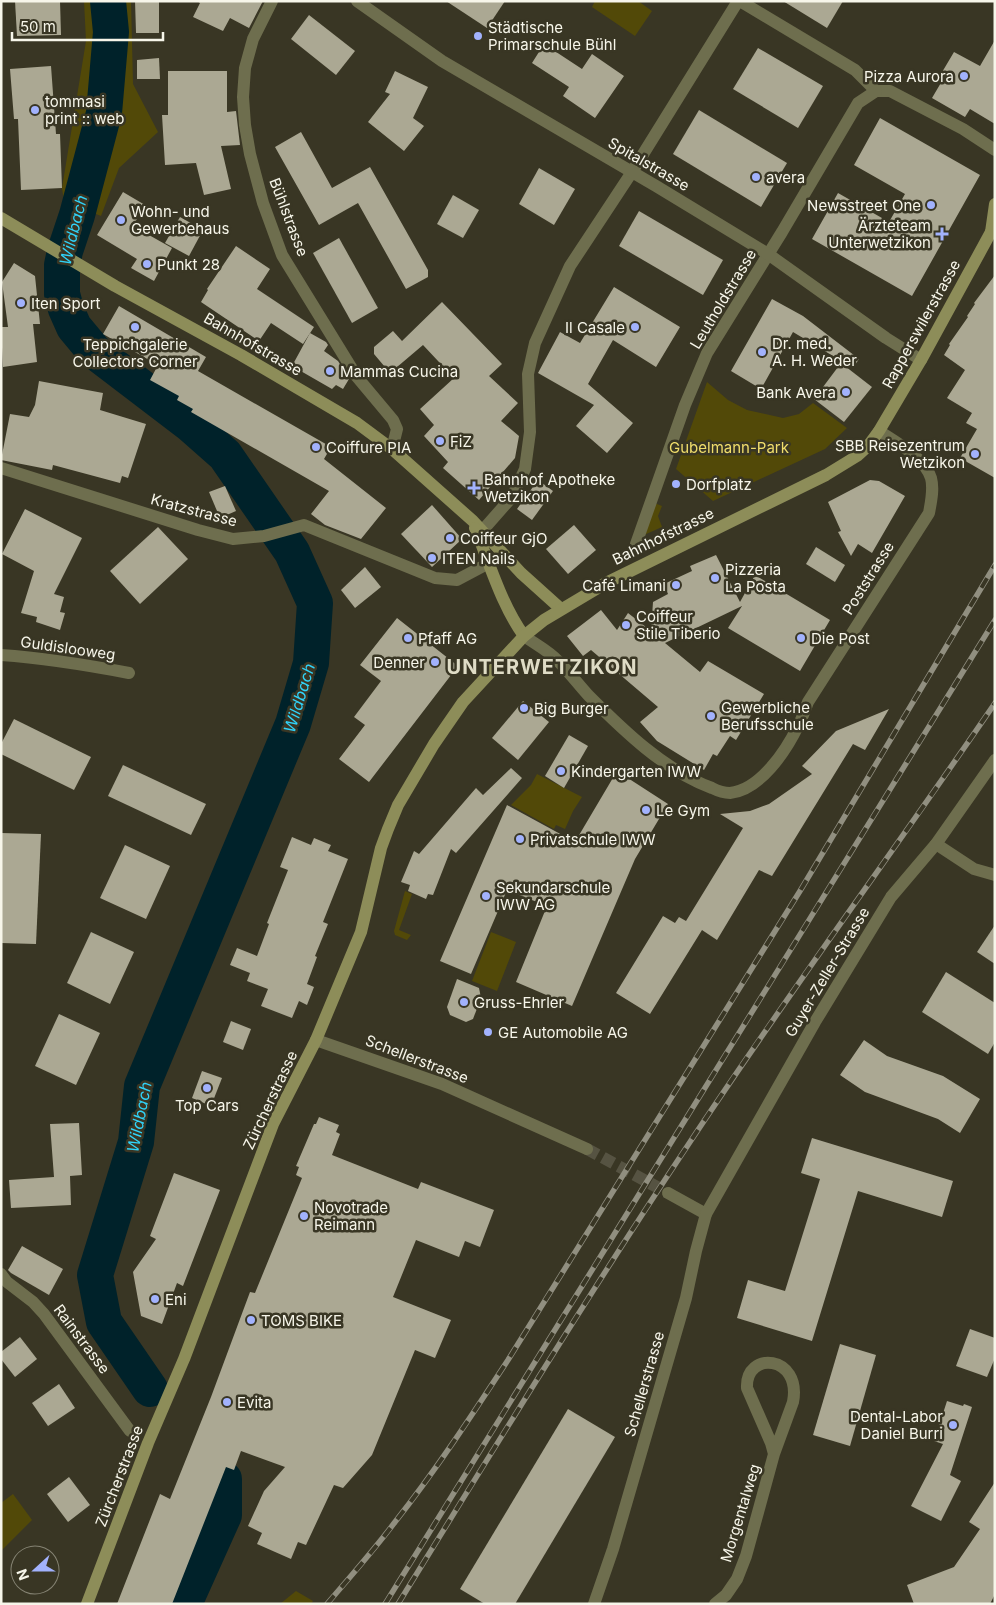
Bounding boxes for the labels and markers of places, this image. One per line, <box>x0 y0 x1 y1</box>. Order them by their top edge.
place label: Städtische Primarschule Bühl <box>488 18 616 54</box>
marker: Städtische Primarschule Bühl <box>472 30 484 42</box>
place label: Pizza Aurora <box>864 67 954 86</box>
marker: Pizza Aurora <box>958 70 970 82</box>
place label: tommasi print :: web <box>45 92 124 128</box>
marker: tommasi print :: web <box>29 104 41 116</box>
place label: avera <box>766 168 805 187</box>
marker: avera <box>750 171 762 183</box>
place label: Newsstreet One <box>807 196 921 215</box>
marker: Newsstreet One <box>925 199 937 211</box>
place label: Wohn- und Gewerbehaus <box>131 202 229 238</box>
marker: Wohn- und Gewerbehaus <box>115 214 127 226</box>
place label: Ärzteteam Unterwetzikon <box>828 216 931 252</box>
marker: Ärzteteam Unterwetzikon <box>935 227 949 241</box>
place label: Punkt 28 <box>157 255 220 274</box>
marker: Punkt 28 <box>141 258 153 270</box>
place label: Iten Sport <box>31 294 101 313</box>
marker: Iten Sport <box>15 297 27 309</box>
place label: Il Casale <box>565 318 625 337</box>
marker: Teppichgalerie Collectors Corner <box>129 321 141 333</box>
marker: Il Casale <box>629 321 641 333</box>
place label: Dr. med. A. H. Weder <box>772 334 857 370</box>
place label: Teppichgalerie Collectors Corner <box>72 335 198 371</box>
marker: Dr. med. A. H. Weder <box>756 346 768 358</box>
place label: Mammas Cucina <box>340 362 458 381</box>
marker: Mammas Cucina <box>324 365 336 377</box>
place label: Bank Avera <box>756 383 836 402</box>
marker: Bank Avera <box>840 386 852 398</box>
place label: FiZ <box>450 432 472 451</box>
marker: FiZ <box>434 435 446 447</box>
place label: SBB Reisezentrum Wetzikon <box>835 436 965 472</box>
place label: Coiffure PIA <box>326 438 411 457</box>
marker: Coiffure PIA <box>310 441 322 453</box>
marker: SBB Reisezentrum Wetzikon <box>969 448 981 460</box>
place label: Bahnhof Apotheke Wetzikon <box>484 470 615 506</box>
place label: Dorfplatz <box>686 475 752 494</box>
marker: Dorfplatz <box>670 478 682 490</box>
marker: Bahnhof Apotheke Wetzikon <box>468 482 480 494</box>
place label: Coiffeur GjO <box>460 529 547 548</box>
marker: Coiffeur GjO <box>444 532 456 544</box>
place label: ITEN Nails <box>442 549 515 568</box>
marker: ITEN Nails <box>426 552 438 564</box>
place label: Pizzeria La Posta <box>725 560 786 596</box>
marker: Pizzeria La Posta <box>709 572 721 584</box>
place label: Café Limani <box>582 576 666 595</box>
marker: Café Limani <box>670 579 682 591</box>
place label: Coiffeur Stile Tiberio <box>636 607 721 643</box>
marker: Coiffeur Stile Tiberio <box>620 619 632 631</box>
place label: Pfaff AG <box>418 629 477 648</box>
place label: Die Post <box>811 629 870 648</box>
marker: Pfaff AG <box>402 632 414 644</box>
marker: Die Post <box>795 632 807 644</box>
place label: Denner <box>373 653 425 672</box>
marker: Denner <box>429 656 441 668</box>
place label: Gewerbliche Berufsschule <box>721 698 814 734</box>
place label: Big Burger <box>534 699 609 718</box>
marker: Big Burger <box>518 702 530 714</box>
marker: Gewerbliche Berufsschule <box>705 710 717 722</box>
place label: Kindergarten IWW <box>571 762 701 781</box>
marker: Kindergarten IWW <box>555 765 567 777</box>
place label: Le Gym <box>656 801 710 820</box>
marker: Le Gym <box>640 804 652 816</box>
place label: Privatschule IWW <box>530 830 656 849</box>
marker: Privatschule IWW <box>514 833 526 845</box>
place label: Sekundarschule IWW AG <box>496 878 610 914</box>
marker: Sekundarschule IWW AG <box>480 890 492 902</box>
place label: Gruss-Ehrler <box>474 993 565 1012</box>
marker: Gruss-Ehrler <box>458 996 470 1008</box>
place label: GE Automobile AG <box>498 1023 628 1042</box>
marker: GE Automobile AG <box>482 1026 494 1038</box>
marker: Top Cars <box>201 1082 213 1094</box>
place label: Top Cars <box>175 1096 239 1115</box>
place label: Novotrade Reimann <box>314 1198 388 1234</box>
marker: Novotrade Reimann <box>298 1210 310 1222</box>
place label: Eni <box>165 1290 187 1309</box>
marker: Eni <box>149 1293 161 1305</box>
place label: TOMS BIKE <box>261 1311 342 1330</box>
marker: TOMS BIKE <box>245 1314 257 1326</box>
place label: Evita <box>237 1393 271 1412</box>
marker: Evita <box>221 1396 233 1408</box>
place label: Dental-Labor Daniel Burri <box>850 1407 943 1443</box>
marker: Dental-Labor Daniel Burri <box>947 1419 959 1431</box>

